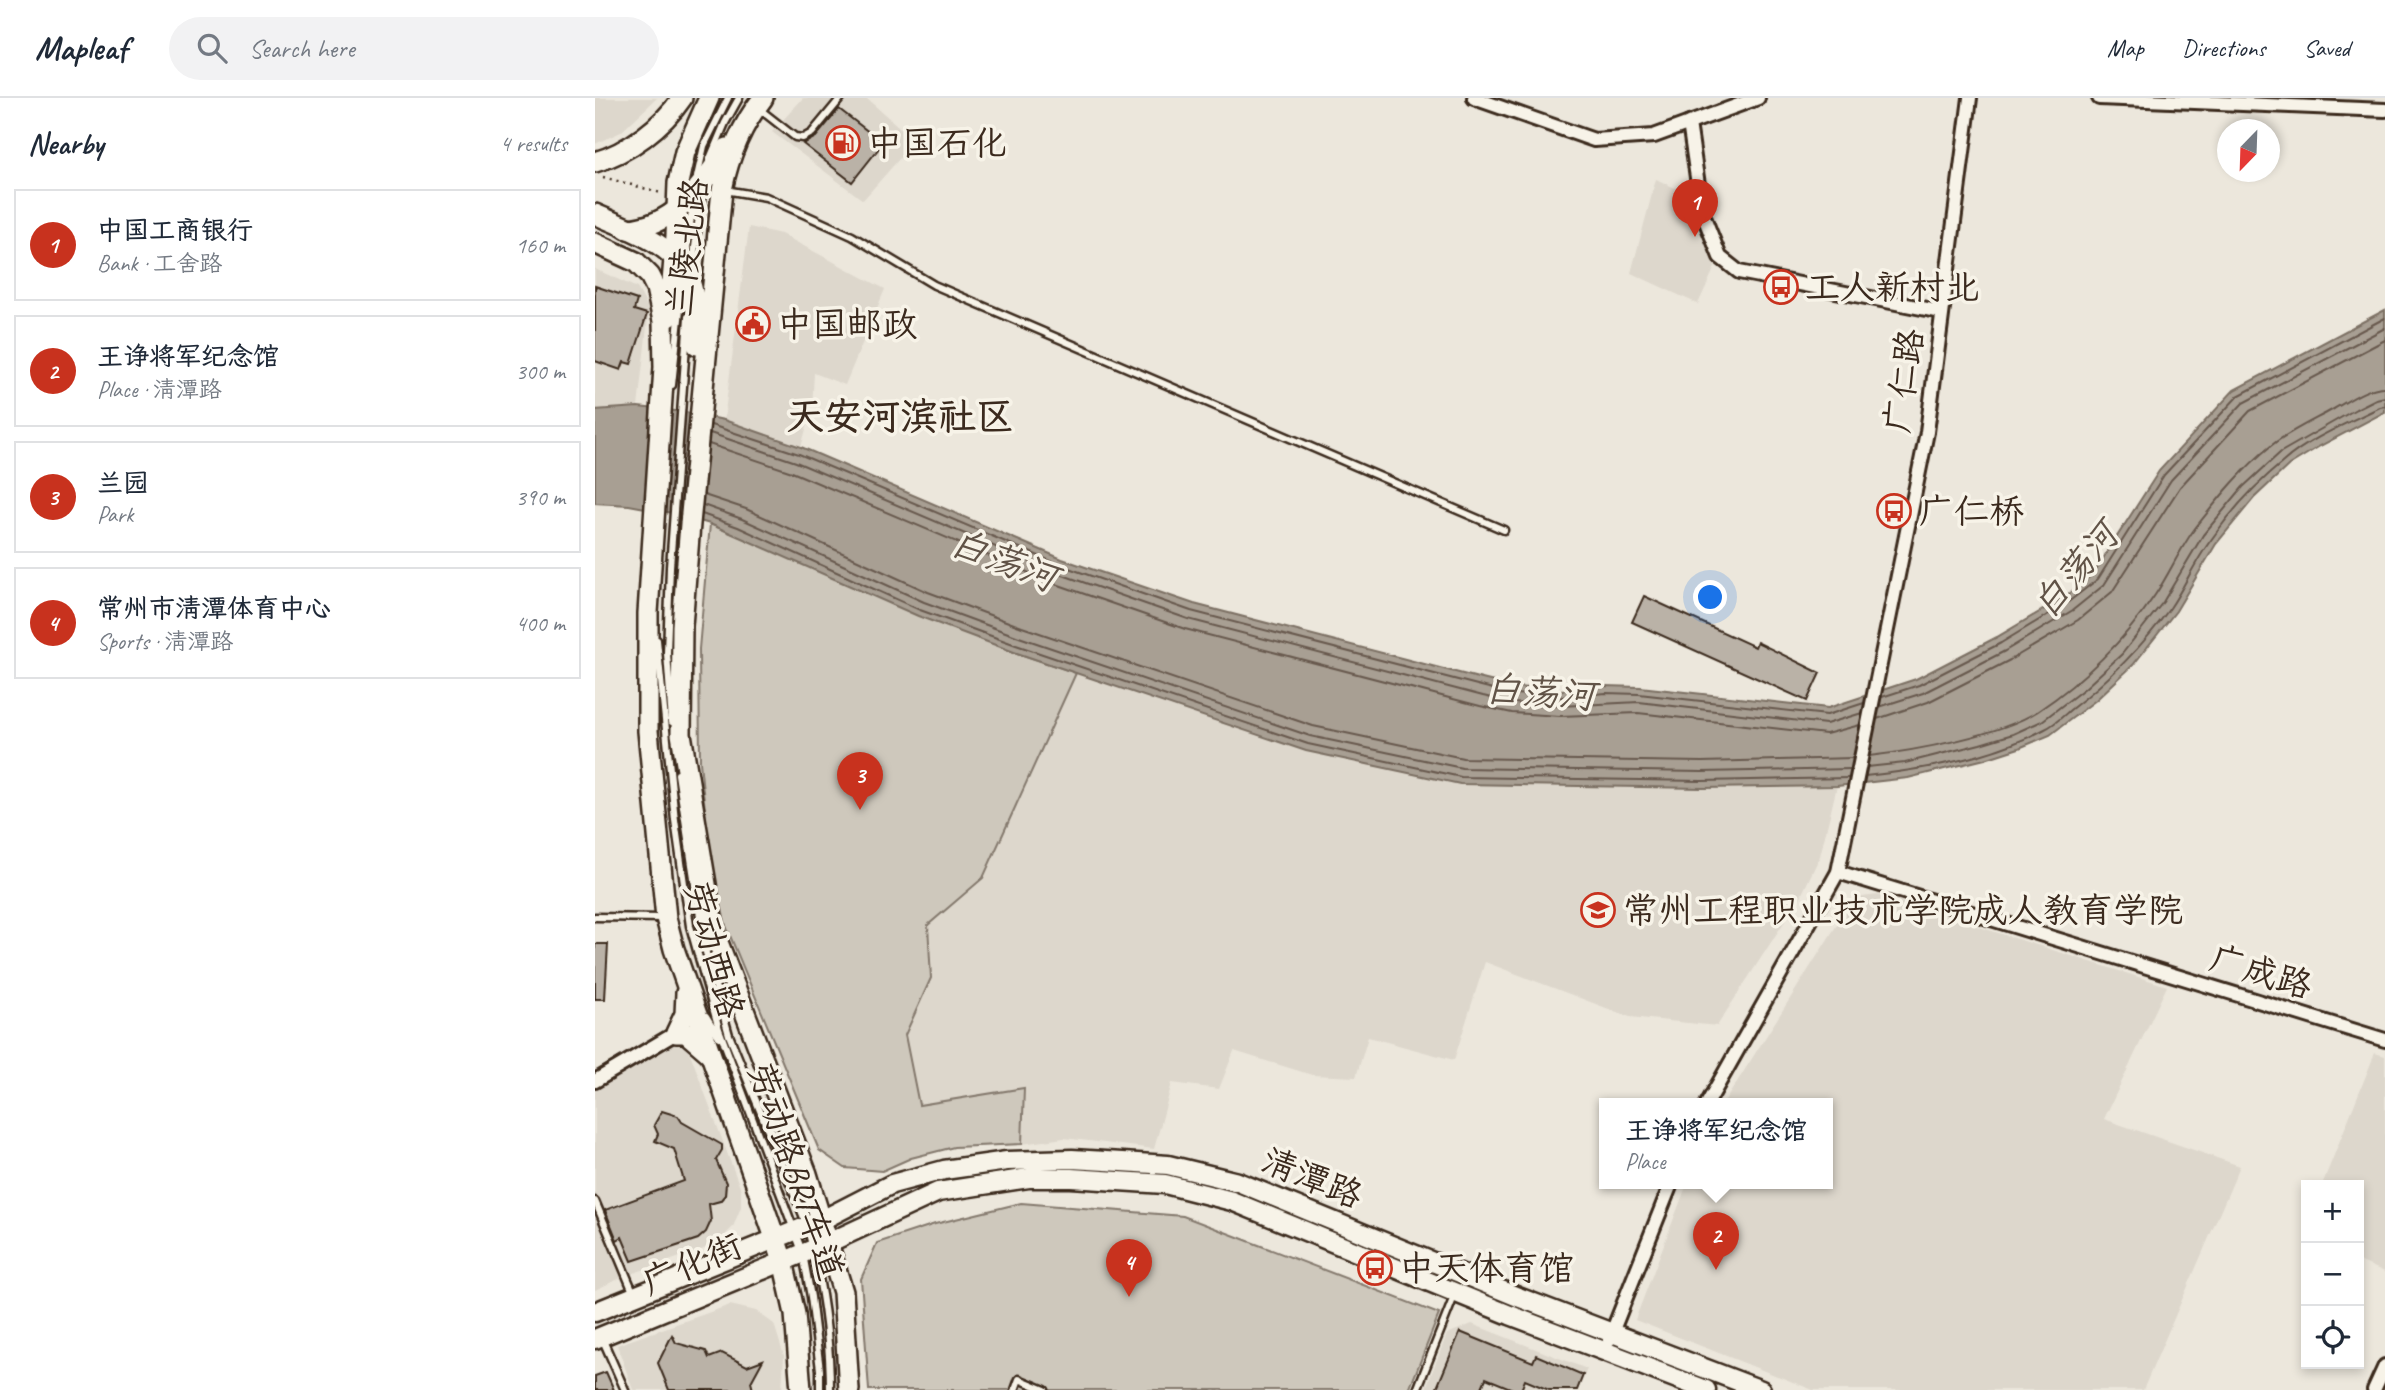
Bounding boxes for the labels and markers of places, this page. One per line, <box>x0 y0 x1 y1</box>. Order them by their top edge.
place label: 中国石化 <box>867 121 1007 166</box>
fuel station icon: 中国石化 <box>824 124 862 162</box>
pin: 1 <box>1672 179 1718 237</box>
place label: 工人新村北 <box>1805 265 1980 310</box>
bus stop icon: 工人新村北 <box>1762 268 1800 306</box>
place label: 中国邮政 <box>777 302 917 347</box>
public building icon: 中国邮政 <box>734 305 772 343</box>
place label: 广仁桥 <box>1919 489 2024 534</box>
bus stop icon: 广仁桥 <box>1875 492 1913 530</box>
pin: 3 <box>837 752 883 810</box>
place label: 常州工程职业技术学院成人教育学院 <box>1623 888 2183 933</box>
school or university icon: 常州工程职业技术学院成人教育学院 <box>1579 891 1617 929</box>
pin: 2 <box>1693 1212 1739 1270</box>
pin: 4 <box>1106 1239 1152 1297</box>
place label: 中天体育馆 <box>1399 1246 1574 1291</box>
bus stop icon: 中天体育馆 <box>1356 1249 1394 1287</box>

